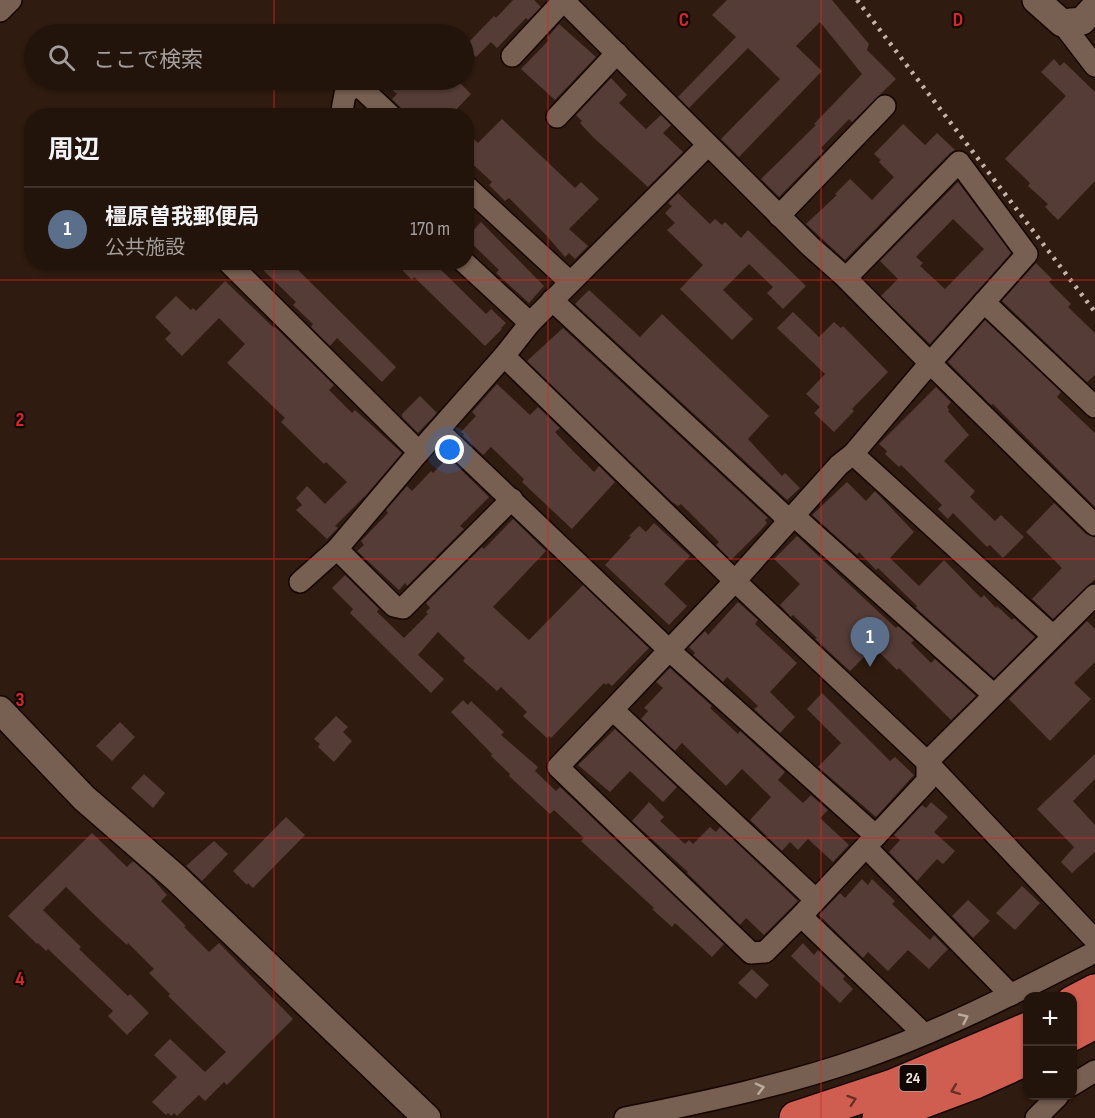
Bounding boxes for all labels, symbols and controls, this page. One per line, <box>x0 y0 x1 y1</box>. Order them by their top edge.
text: C <box>679 8 689 32</box>
text: D <box>953 8 963 32</box>
search box <box>24 24 474 90</box>
icon: search <box>45 41 78 74</box>
text: ここで検索 <box>93 47 203 74</box>
text: 周辺 <box>48 135 100 166</box>
text: 橿原曽我郵便局 <box>105 204 259 231</box>
text: 1 <box>64 217 71 241</box>
text: 170 m <box>410 217 450 241</box>
text: 公共施設 <box>105 236 185 260</box>
text: 2 <box>16 408 24 432</box>
your location <box>435 435 464 464</box>
pin: 1 <box>850 618 890 667</box>
text: 3 <box>16 688 25 712</box>
text: 4 <box>15 967 25 991</box>
map controls <box>1023 992 1077 1100</box>
button: + <box>1023 992 1077 1046</box>
one-way arrow <box>957 1013 968 1025</box>
button: − <box>1023 1046 1077 1100</box>
road number: 24 <box>900 1065 926 1091</box>
one-way arrow <box>755 1083 765 1096</box>
one-way arrow <box>950 1083 961 1095</box>
one-way arrow <box>846 1094 857 1107</box>

